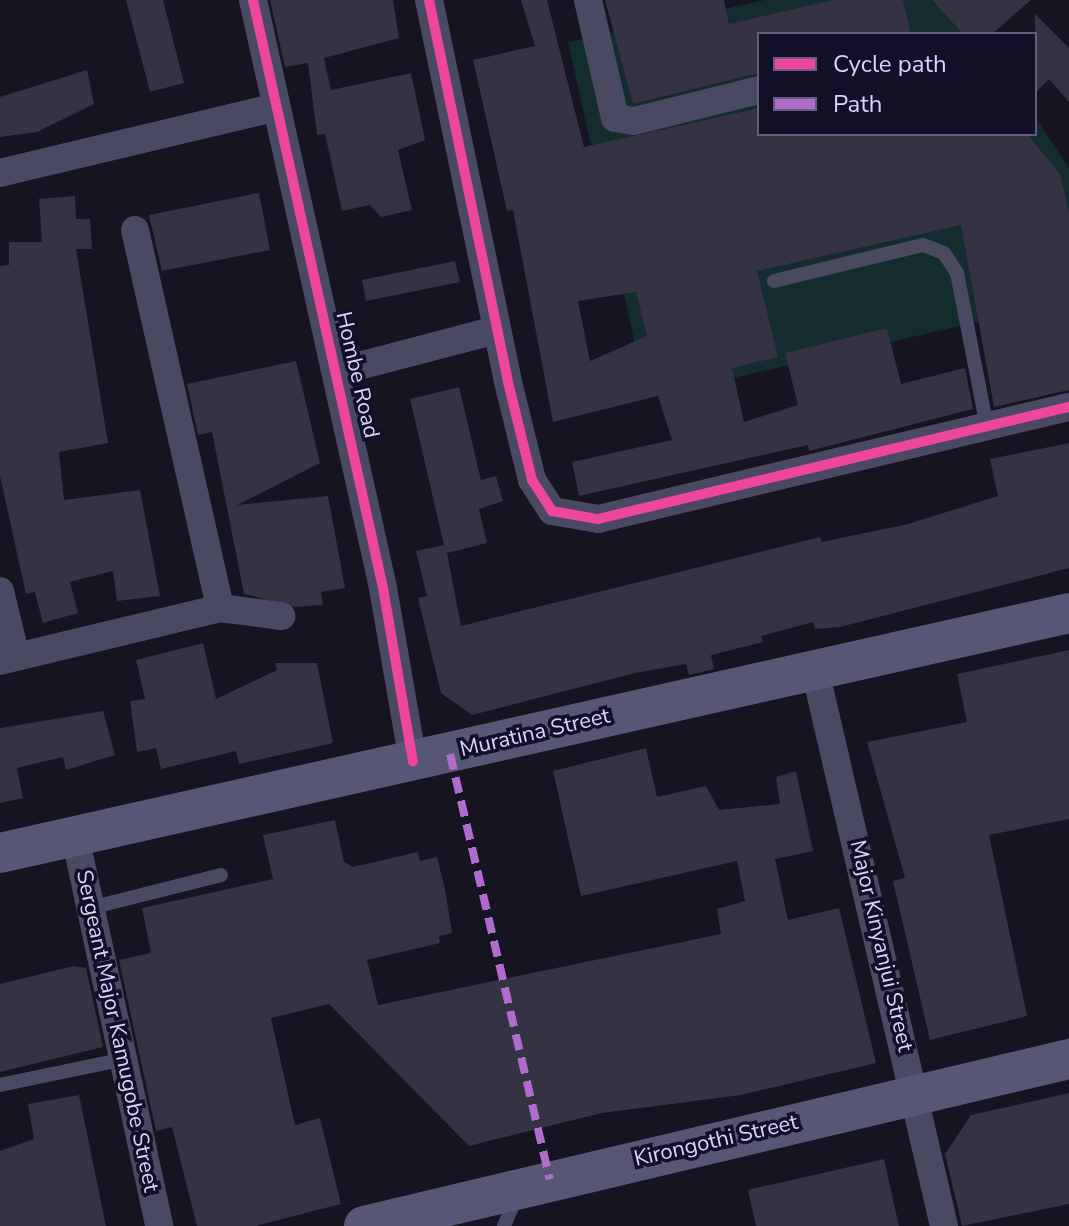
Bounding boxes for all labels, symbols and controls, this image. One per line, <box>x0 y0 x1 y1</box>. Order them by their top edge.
legend <box>757 32 1037 136</box>
text: Cycle path <box>833 48 947 80</box>
text: Path <box>833 88 882 120</box>
street label: Hombe Road <box>330 309 384 441</box>
street label: Muratina Street <box>457 703 613 763</box>
street label: Major Kinyanjui Street <box>844 838 918 1054</box>
street label: Sergeant Major Kamugobe Street <box>70 868 164 1194</box>
street label: Kirongothi Street <box>632 1109 800 1173</box>

